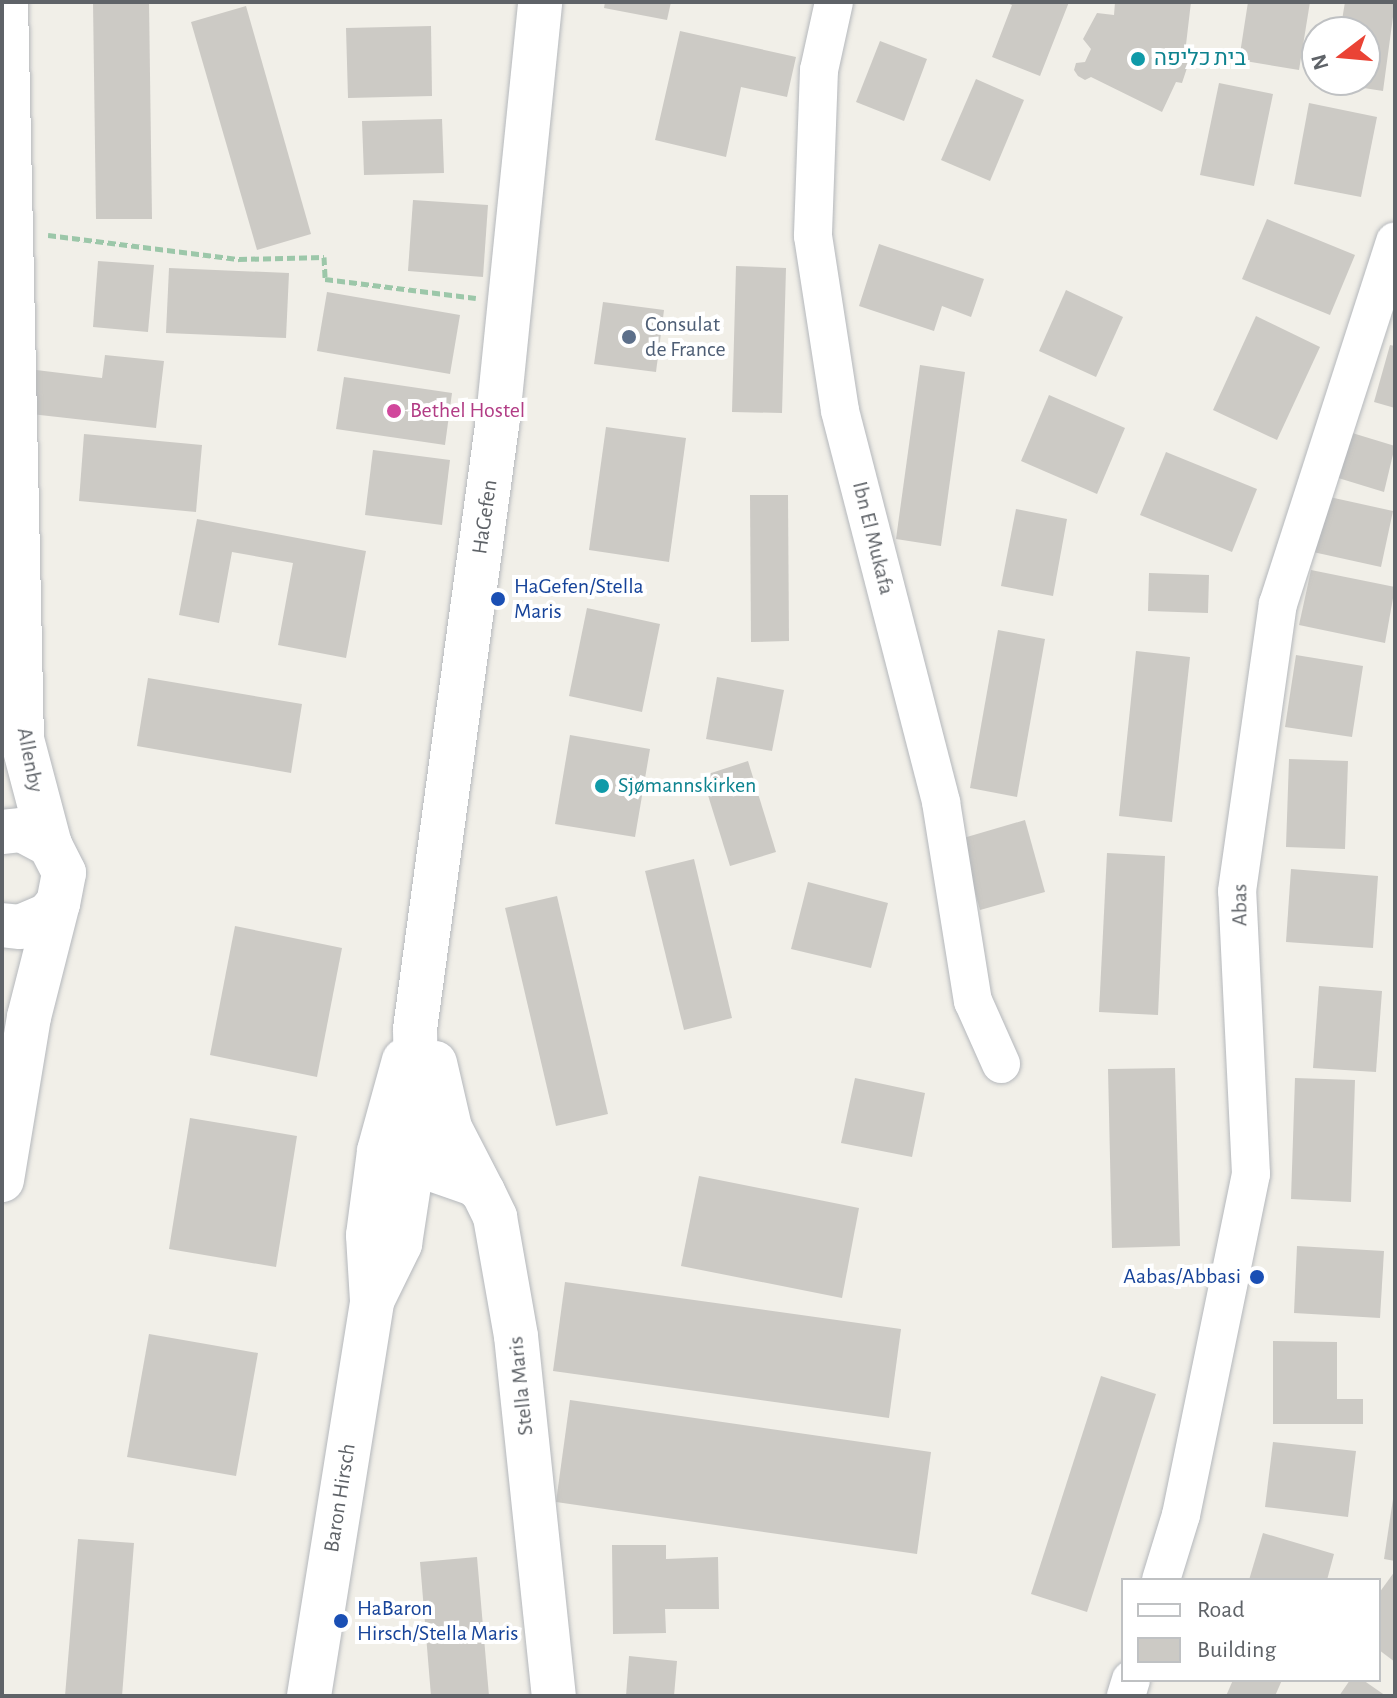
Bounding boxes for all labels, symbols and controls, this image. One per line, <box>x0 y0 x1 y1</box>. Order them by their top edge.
north arrow <box>1301 16 1381 96</box>
place label: בית כליפה <box>1154 46 1246 72</box>
marker: בית כליפה <box>1129 50 1147 68</box>
text: N <box>1307 52 1333 72</box>
place label: Consulat de France <box>645 311 726 362</box>
marker: Consulat de France <box>620 328 638 346</box>
place label: Bethel Hostel <box>410 398 525 424</box>
marker: Bethel Hostel <box>385 402 403 420</box>
street label: HaGefen <box>467 478 503 556</box>
street label: Ibn El Mukafa <box>846 479 900 597</box>
place label: HaGefen/Stella Maris <box>514 573 644 624</box>
marker: HaGefen/Stella Maris <box>489 590 507 608</box>
street label: Allenby <box>11 725 49 795</box>
place label: Sjømannskirken <box>618 773 756 799</box>
marker: Sjømannskirken <box>593 777 611 795</box>
street label: Abas <box>1227 884 1253 926</box>
place label: Aabas/Abbasi <box>1123 1264 1241 1290</box>
marker: Aabas/Abbasi <box>1248 1268 1266 1286</box>
street label: Stella Maris <box>503 1335 539 1437</box>
street label: Baron Hirsch <box>318 1442 362 1554</box>
legend <box>1121 1578 1381 1682</box>
place label: HaBaron Hirsch/Stella Maris <box>357 1595 518 1646</box>
text: Road <box>1197 1598 1245 1622</box>
marker: HaBaron Hirsch/Stella Maris <box>332 1612 350 1630</box>
text: Building <box>1197 1638 1276 1662</box>

